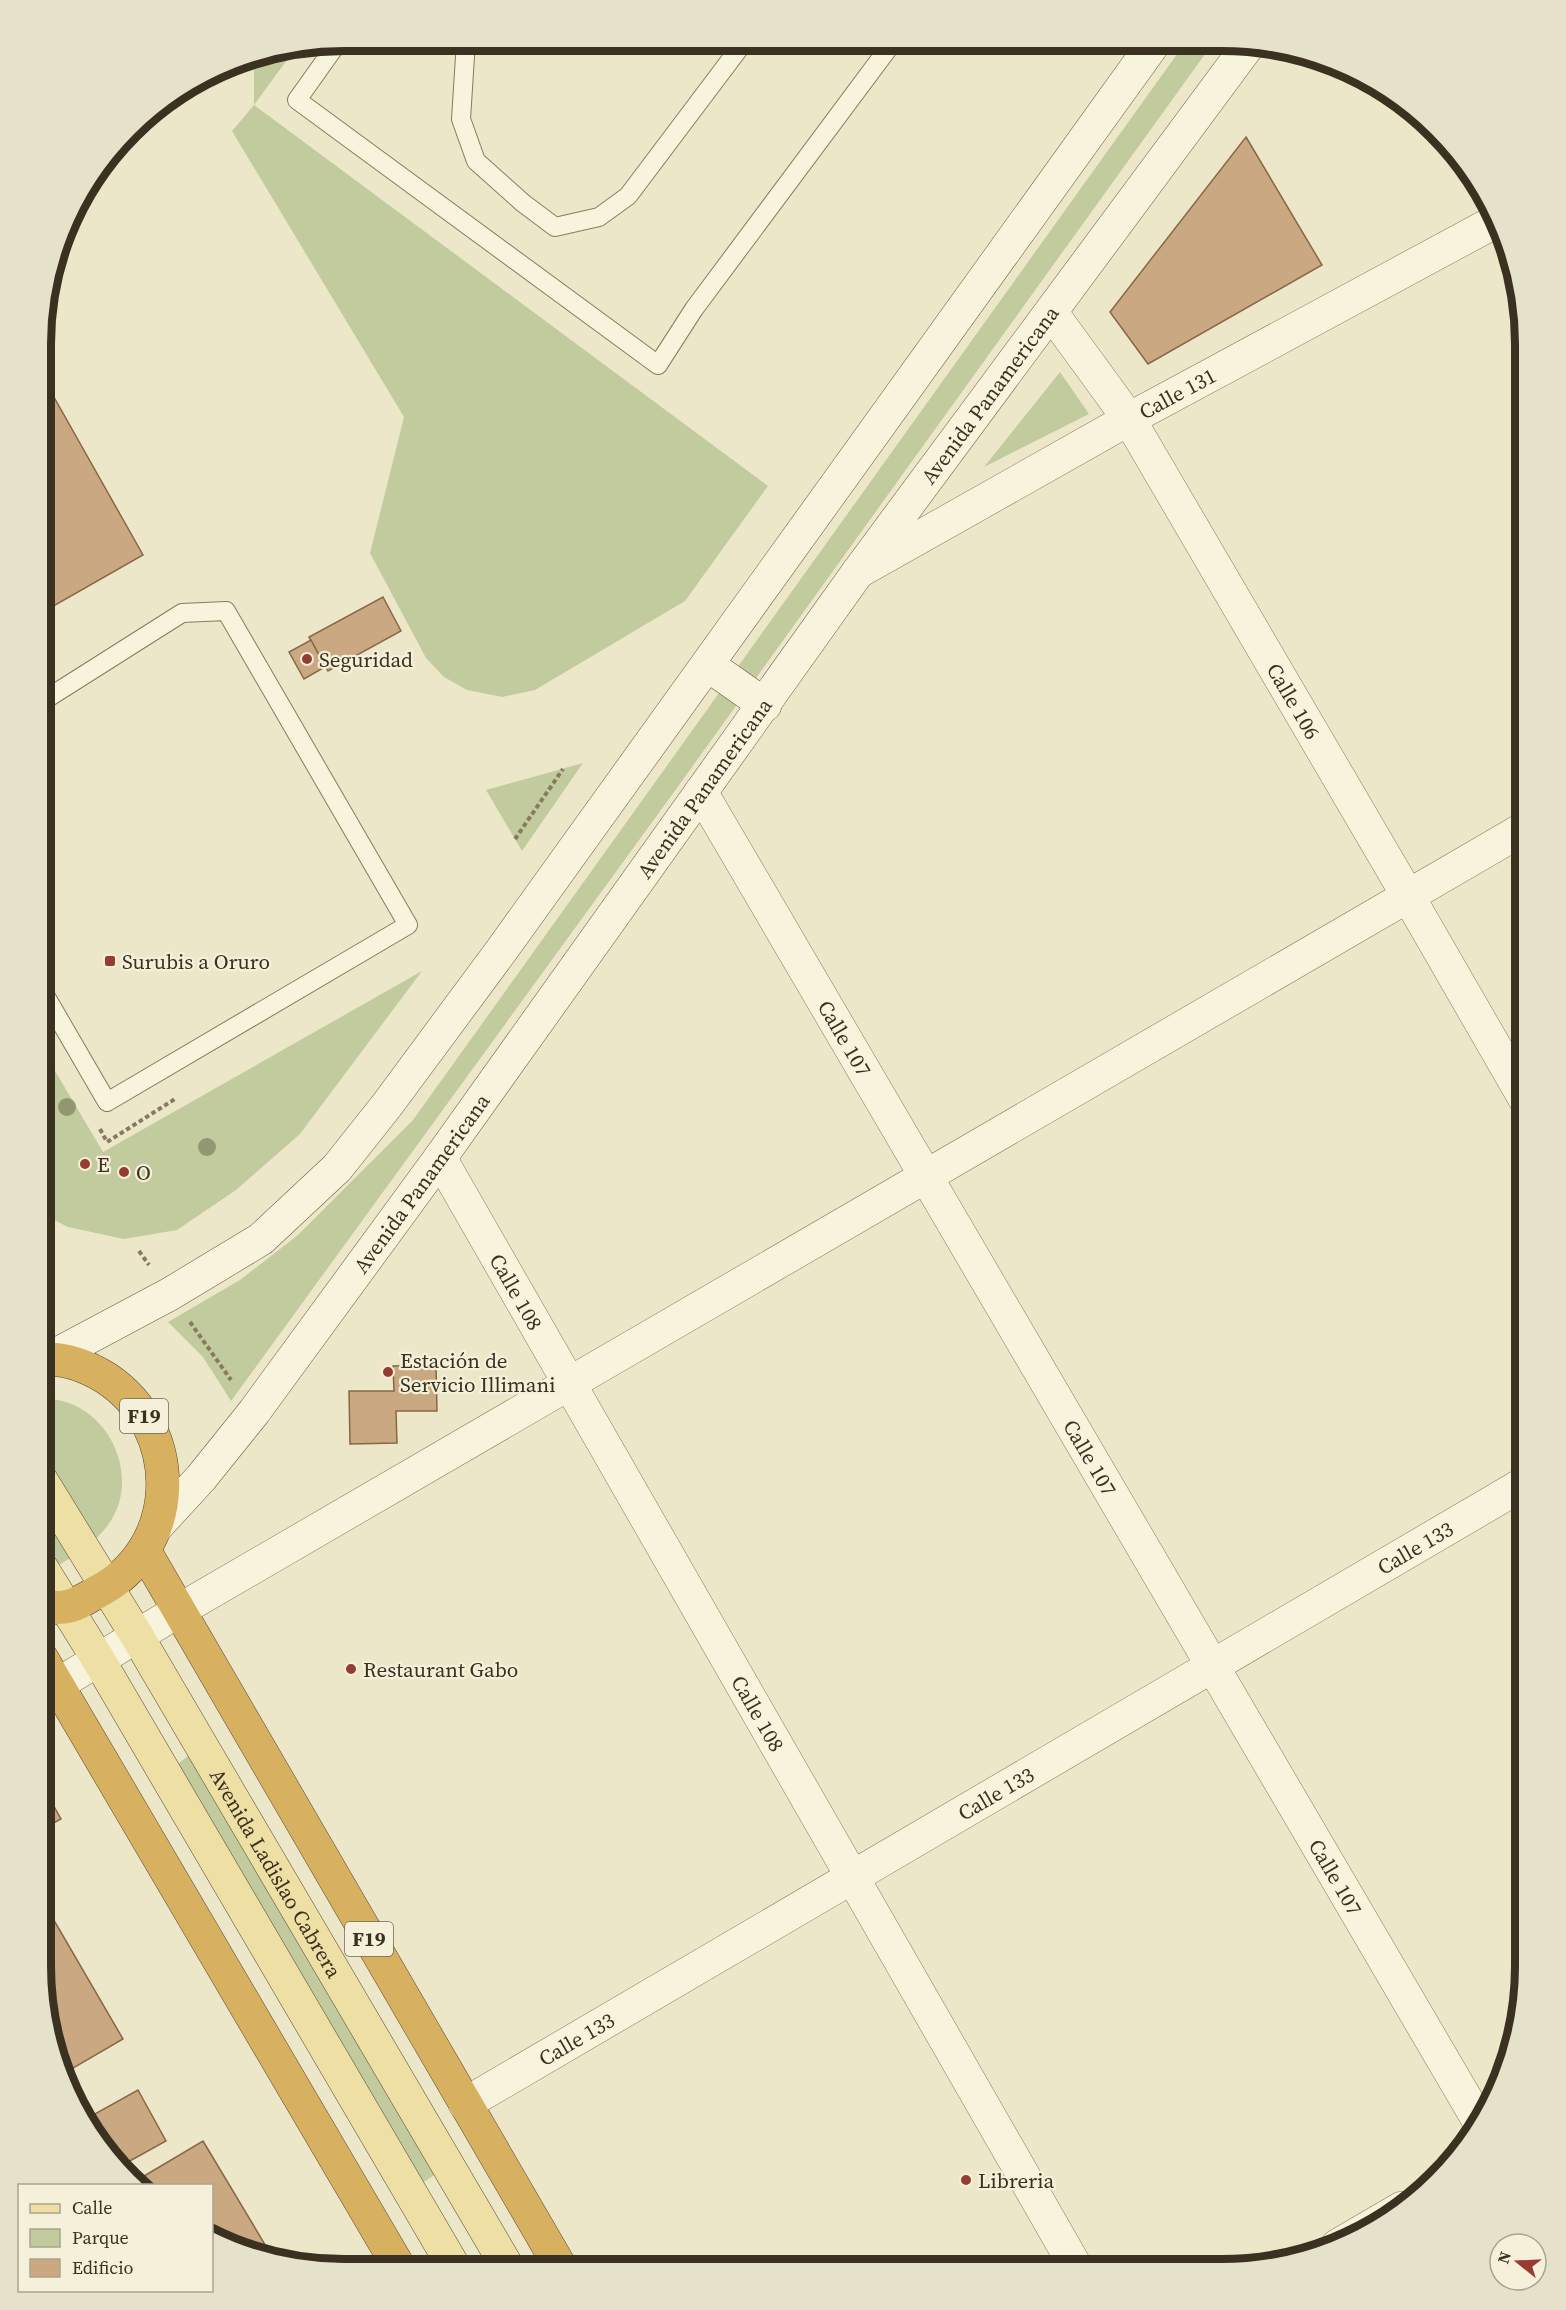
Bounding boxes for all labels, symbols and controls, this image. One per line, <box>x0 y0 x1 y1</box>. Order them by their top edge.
street label: Avenida Panamericana <box>914 299 1065 490</box>
street label: Calle 131 <box>1134 360 1221 426</box>
place label: Seguridad <box>319 645 413 674</box>
marker: Seguridad <box>300 652 314 666</box>
street label: Calle 106 <box>1260 657 1328 744</box>
street label: Avenida Panamericana <box>630 692 778 884</box>
place label: Surubis a Oruro <box>122 947 270 976</box>
marker: Surubis a Oruro <box>103 954 117 968</box>
street label: Calle 107 <box>811 995 879 1081</box>
street label: Avenida Panamericana <box>346 1087 496 1279</box>
place label: E <box>97 1150 110 1179</box>
marker: E <box>78 1157 92 1171</box>
place label: O <box>136 1158 151 1187</box>
marker: O <box>117 1165 131 1179</box>
street label: Calle 108 <box>483 1248 550 1335</box>
place label: Estación de Servicio Illimani <box>400 1346 555 1399</box>
marker: Estación de Servicio Illimani <box>381 1365 395 1379</box>
road number: F19 <box>120 1399 168 1433</box>
street label: Calle 107 <box>1057 1414 1124 1501</box>
street label: Calle 133 <box>1372 1514 1458 1581</box>
place label: Restaurant Gabo <box>363 1655 518 1684</box>
marker: Restaurant Gabo <box>344 1662 358 1676</box>
street label: Calle 108 <box>725 1670 792 1757</box>
street label: Calle 133 <box>952 1759 1039 1827</box>
street label: Avenida Ladislao Cabrera <box>203 1763 349 1983</box>
street label: Calle 107 <box>1302 1833 1370 1920</box>
road number: F19 <box>345 1922 393 1956</box>
street label: Calle 133 <box>533 2005 620 2072</box>
place label: Libreria <box>978 2166 1054 2195</box>
marker: Libreria <box>959 2173 973 2187</box>
legend <box>18 2184 213 2292</box>
text: Calle <box>72 2195 112 2220</box>
text: Parque <box>72 2225 129 2250</box>
north arrow <box>1488 2232 1548 2292</box>
text: N <box>1491 2248 1516 2266</box>
text: Edificio <box>72 2255 133 2280</box>

